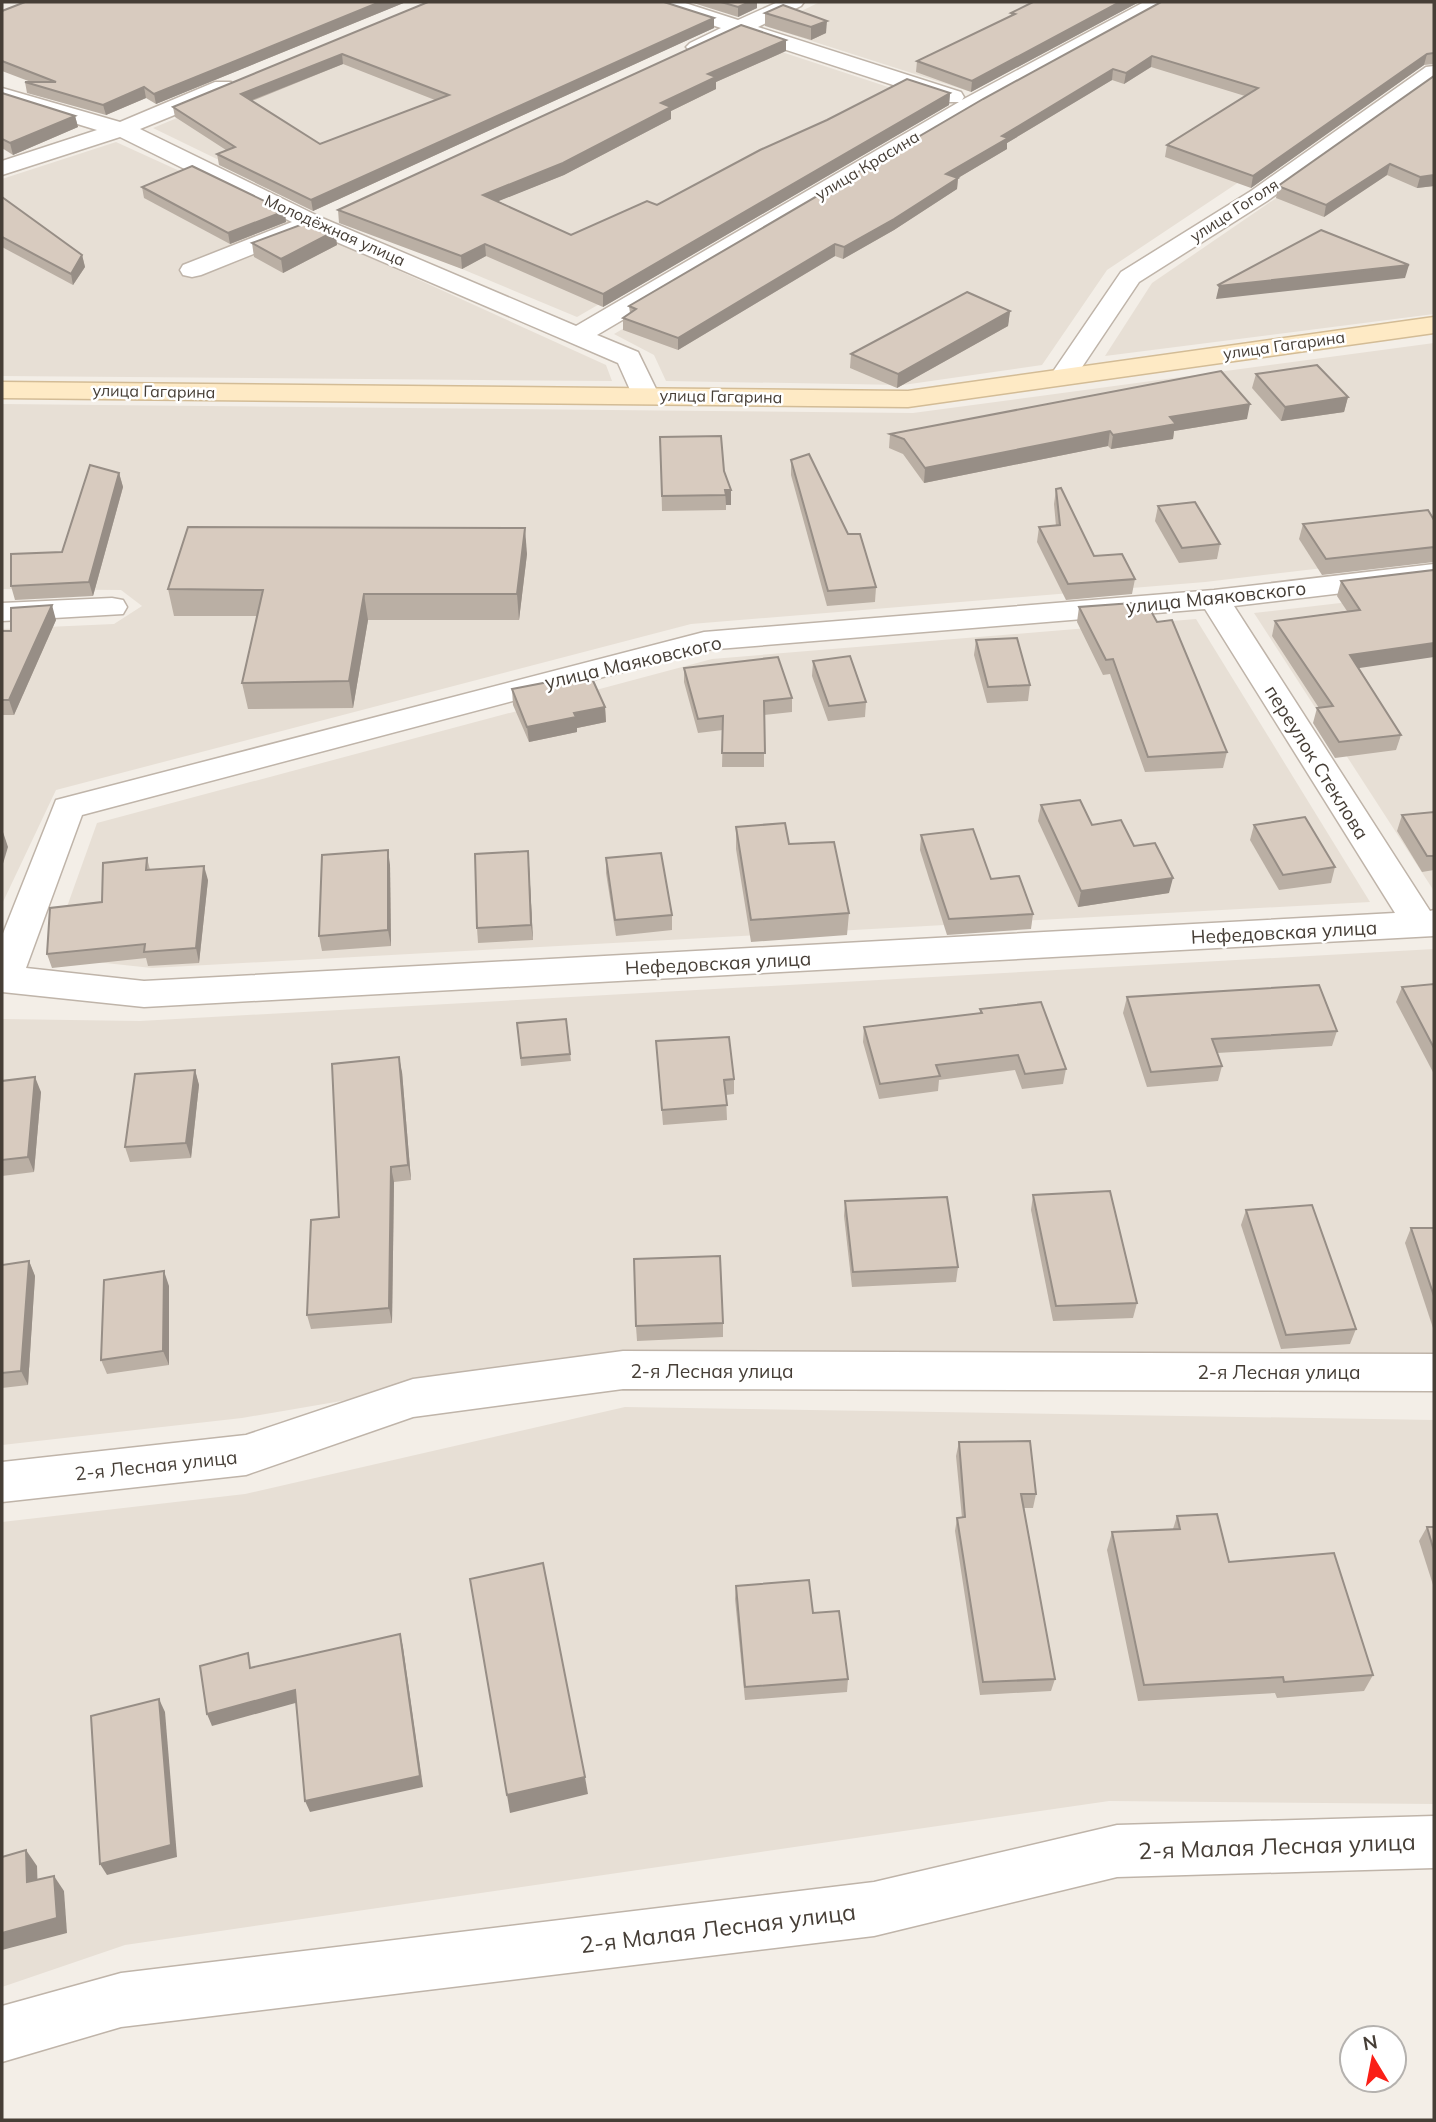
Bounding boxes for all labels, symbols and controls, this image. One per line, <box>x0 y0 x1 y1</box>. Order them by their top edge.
street label: улица Красина <box>811 126 923 204</box>
street label: улица Гоголя <box>1186 174 1282 246</box>
street label: Молодёжная улица <box>262 190 408 270</box>
street label: улица Гагарина <box>1222 327 1346 363</box>
street label: улица Гагарина <box>92 380 216 402</box>
street label: улица Гагарина <box>659 385 783 407</box>
street label: улица Маяковского <box>1125 576 1307 618</box>
street label: улица Маяковского <box>542 630 724 694</box>
street label: переулок Стеклова <box>1260 680 1374 844</box>
street label: Нефедовская улица <box>1190 915 1378 949</box>
street label: Нефедовская улица <box>624 946 812 980</box>
street label: 2-я Лесная улица <box>630 1359 794 1383</box>
street label: 2-я Лесная улица <box>1197 1360 1361 1384</box>
street label: 2-я Лесная улица <box>74 1445 238 1485</box>
street label: 2-я Малая Лесная улица <box>1138 1827 1416 1865</box>
street label: 2-я Малая Лесная улица <box>579 1897 857 1959</box>
north arrow <box>1338 2024 1408 2094</box>
text: N <box>1361 2029 1379 2055</box>

